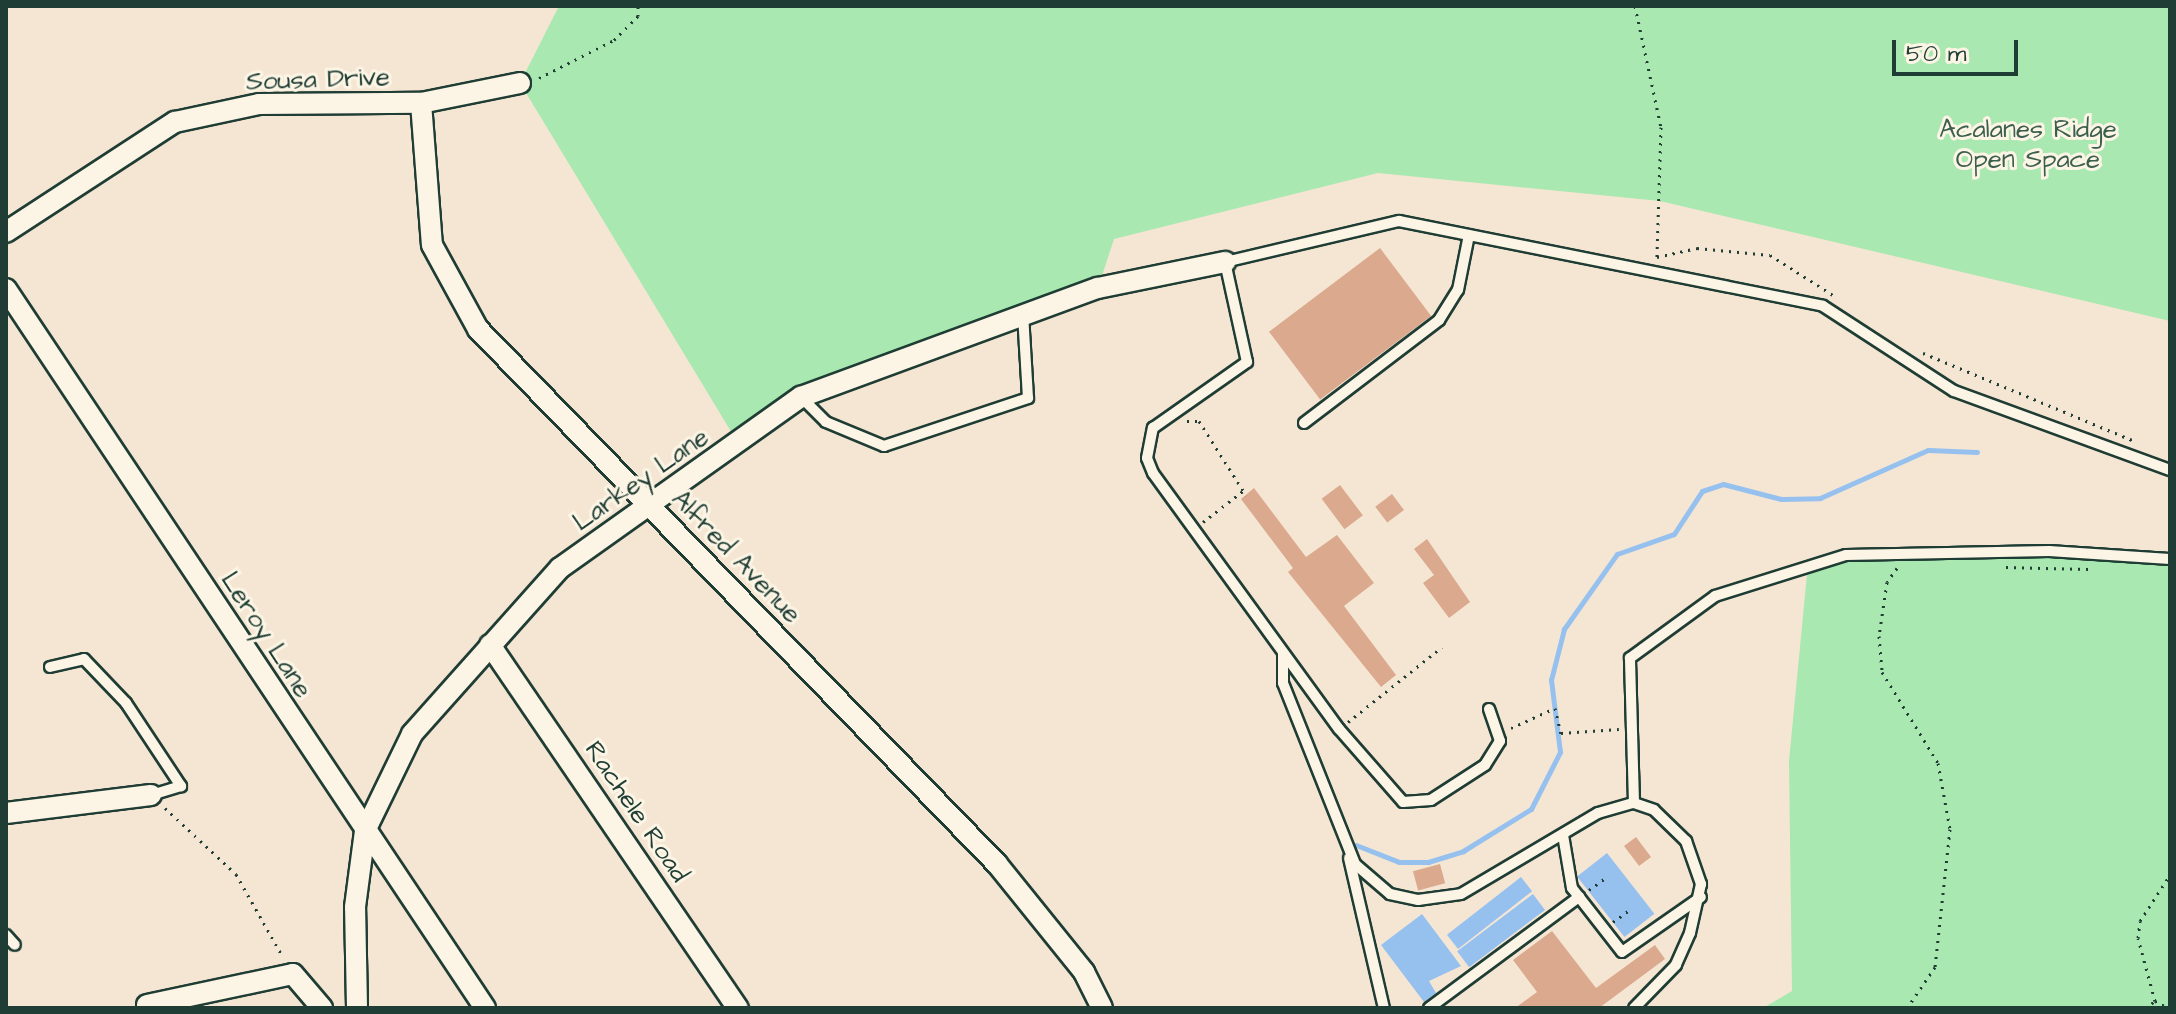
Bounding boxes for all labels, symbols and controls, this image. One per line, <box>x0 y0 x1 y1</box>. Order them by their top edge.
scale bar <box>1896 24 2022 74</box>
text: 50 m <box>1906 37 1966 71</box>
street label: Sousa Drive <box>246 62 390 98</box>
park label: Acalanes Ridge Open Space <box>1939 114 2117 176</box>
street label: Larkey Lane <box>567 422 715 538</box>
street label: Alfred Avenue <box>665 484 807 630</box>
street label: Leroy Lane <box>214 566 318 704</box>
street label: Rachele Road <box>577 736 695 888</box>

